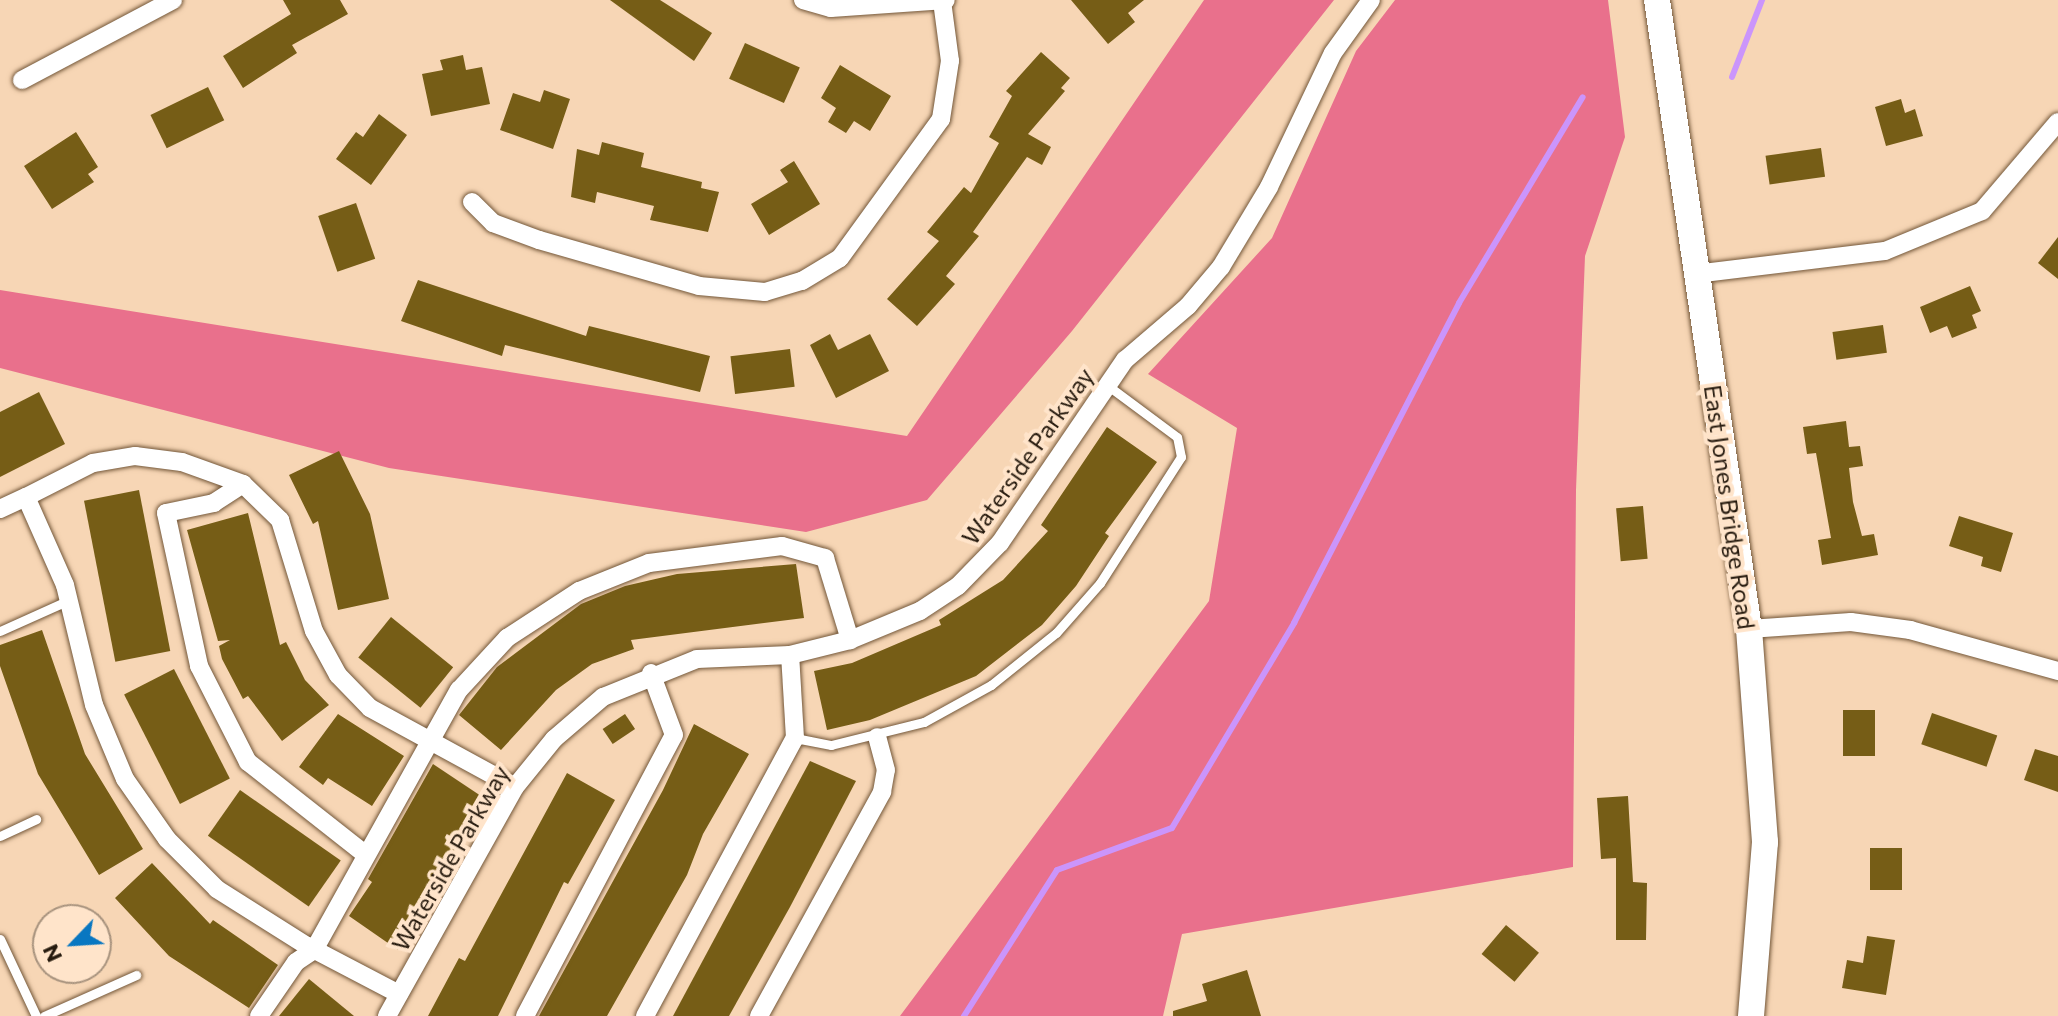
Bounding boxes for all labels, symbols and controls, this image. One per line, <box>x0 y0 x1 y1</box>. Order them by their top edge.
street label: Waterside Parkway <box>955 362 1099 550</box>
street label: East Jones Bridge Road <box>1699 383 1761 631</box>
street label: Waterside Parkway <box>385 760 515 956</box>
north arrow <box>32 904 112 984</box>
text: N <box>36 940 67 967</box>

